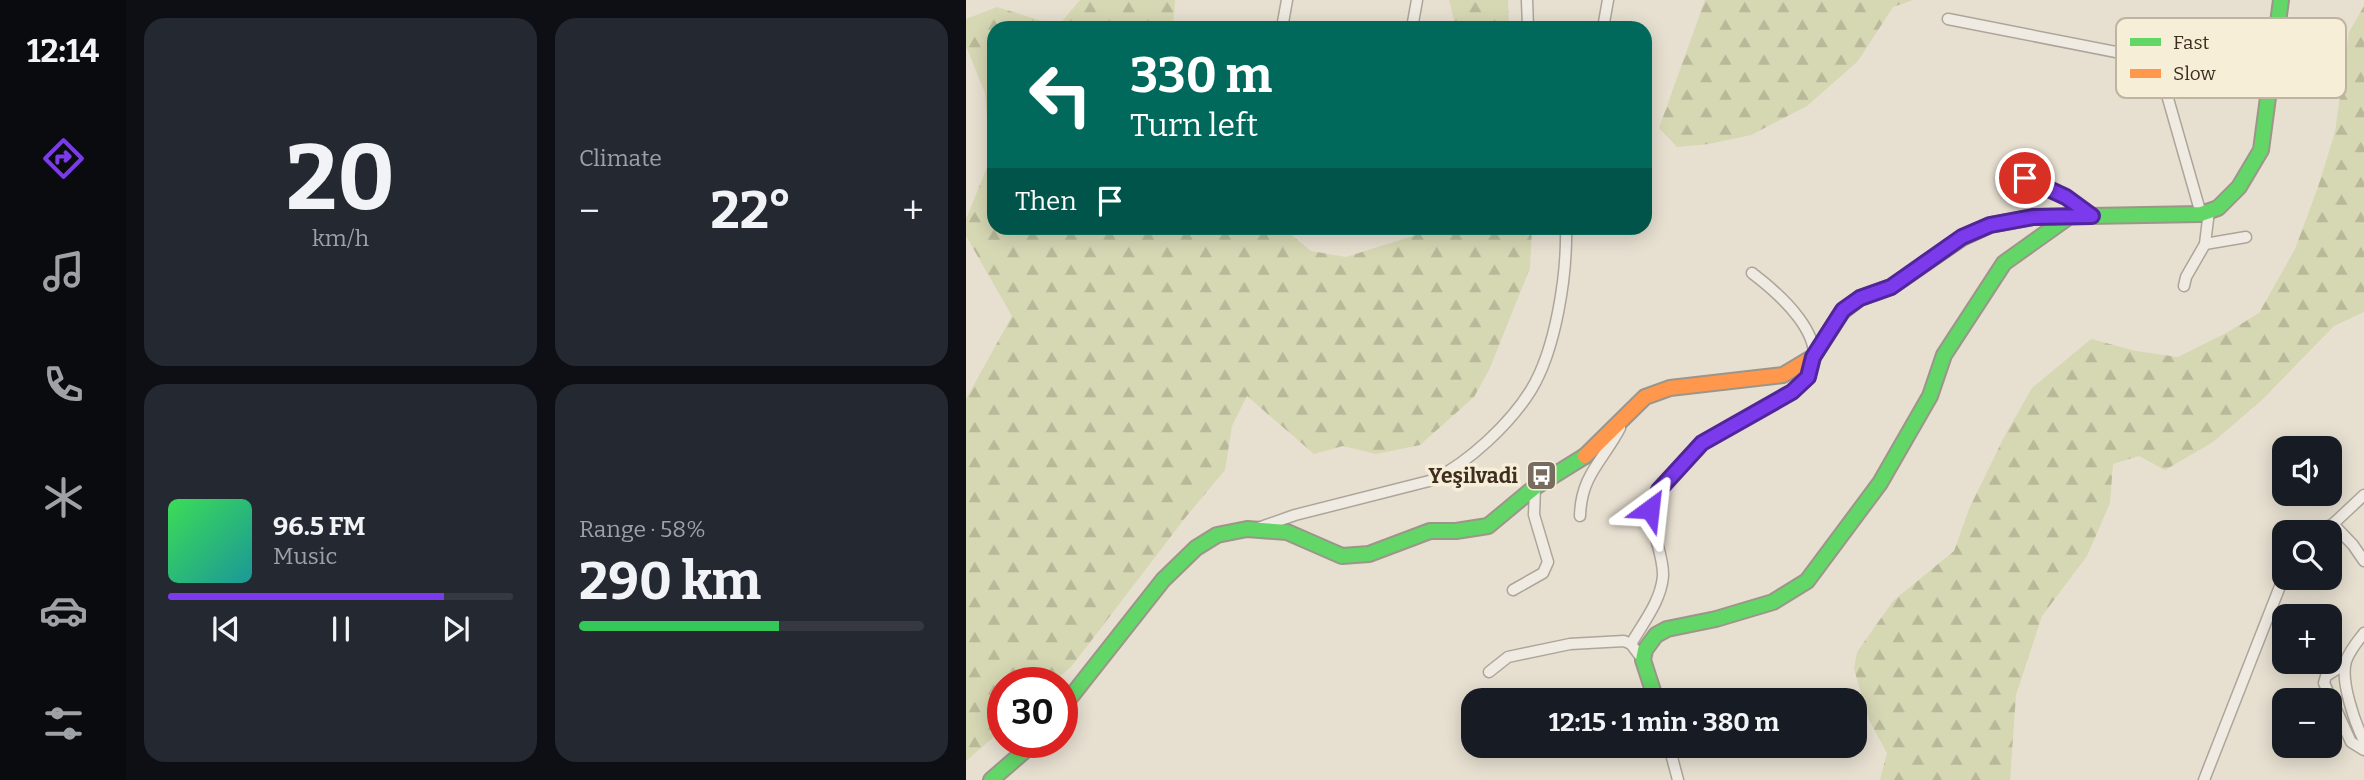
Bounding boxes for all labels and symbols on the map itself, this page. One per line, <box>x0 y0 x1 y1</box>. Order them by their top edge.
legend <box>2116 18 2346 98</box>
text: Fast <box>2173 31 2210 54</box>
text: Slow <box>2173 62 2216 85</box>
pin <box>1995 148 2055 208</box>
bus stop icon: Yeşilvadi <box>1524 459 1558 493</box>
place label: Yeşilvadi <box>1429 463 1518 489</box>
position arrow <box>1613 472 1687 546</box>
speed limit sign: 30 <box>987 667 1078 758</box>

